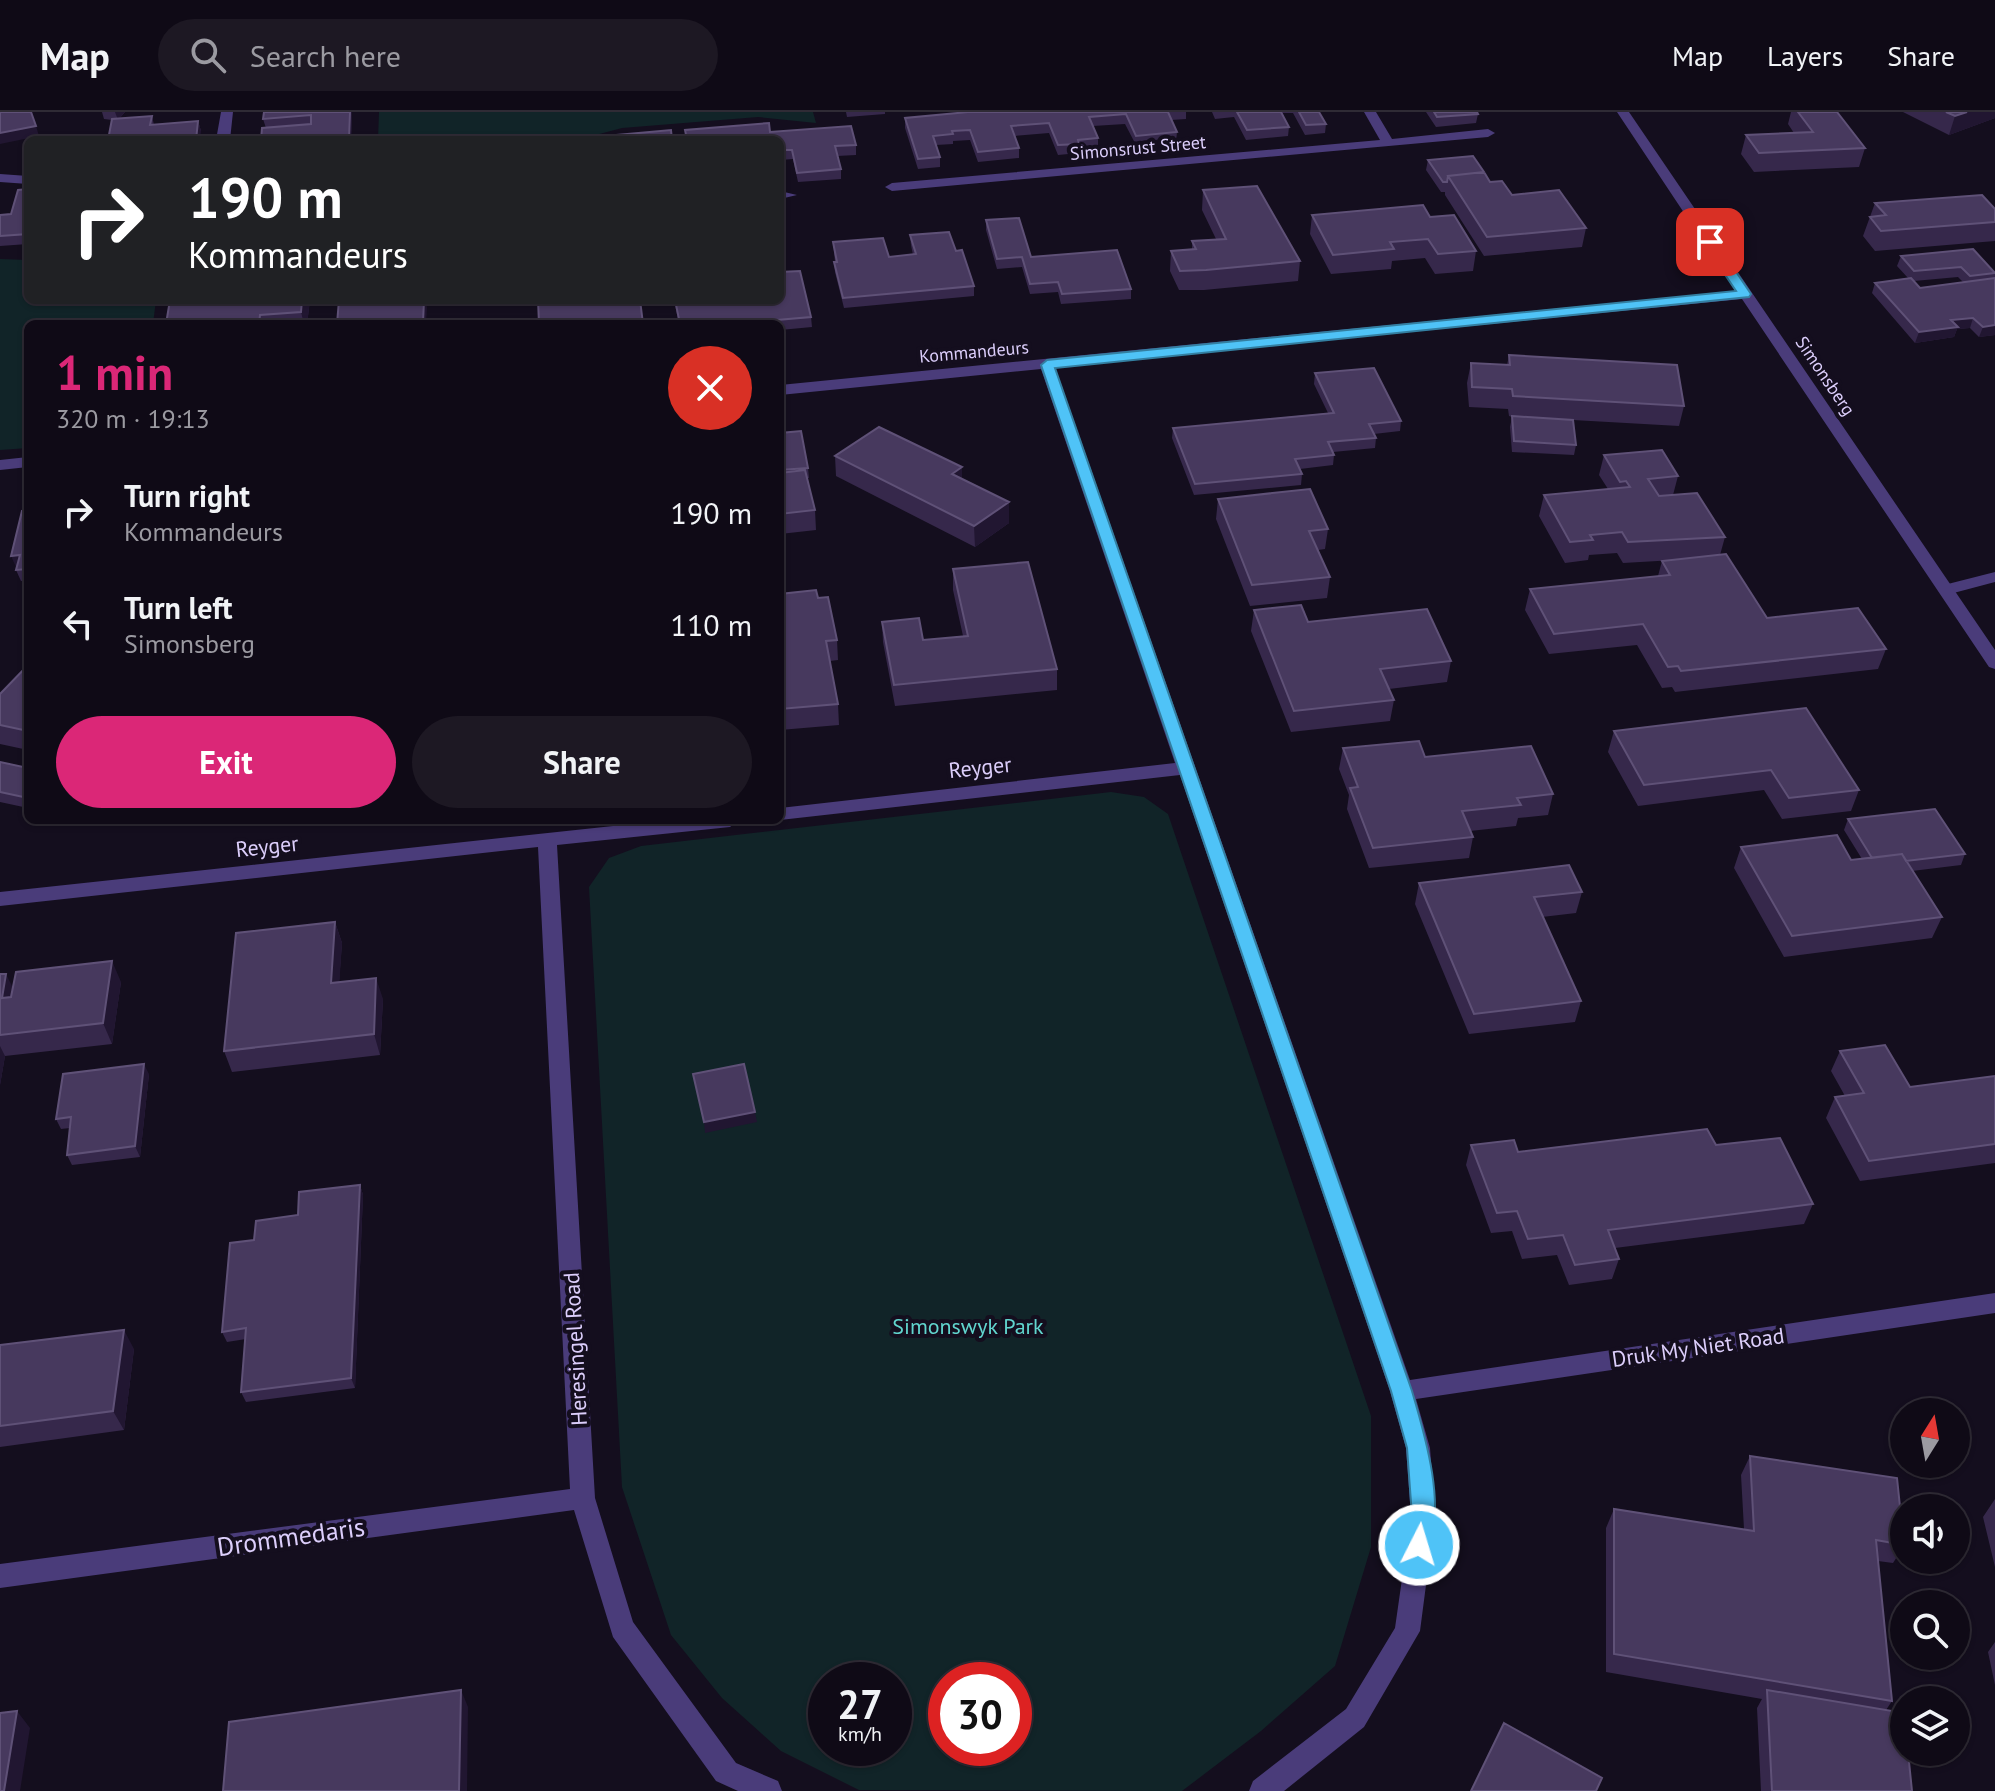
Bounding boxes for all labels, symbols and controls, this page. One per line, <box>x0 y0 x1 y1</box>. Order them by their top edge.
search box <box>158 19 718 91</box>
text: Map <box>40 31 110 80</box>
icon: search <box>186 33 230 77</box>
text: Search here <box>250 36 401 75</box>
text: Map <box>1672 37 1723 74</box>
text: Layers <box>1767 37 1843 74</box>
text: Share <box>1887 37 1955 74</box>
street label: Simonsrust Street <box>1069 130 1207 165</box>
text: 190 m <box>188 161 343 233</box>
icon: right <box>56 168 160 272</box>
pin <box>1676 208 1744 276</box>
icon: arrive <box>1688 220 1732 264</box>
text: Kommandeurs <box>188 231 408 278</box>
street label: Simonsberg <box>1791 332 1860 420</box>
street label: Kommandeurs <box>918 335 1030 368</box>
text: 1 min <box>56 341 173 403</box>
button: close <box>668 346 752 430</box>
text: 320 m · 19:13 <box>56 402 210 435</box>
text: Turn right <box>124 476 250 515</box>
icon: right <box>56 490 100 534</box>
text: 190 m <box>671 493 752 532</box>
text: Kommandeurs <box>124 515 283 548</box>
text: Turn left <box>124 588 232 627</box>
icon: left <box>56 602 100 646</box>
text: 110 m <box>671 605 752 644</box>
text: Simonsberg <box>124 627 255 660</box>
button: Exit <box>56 716 396 808</box>
button: Share <box>412 716 752 808</box>
street label: Reyger <box>947 750 1013 784</box>
street label: Reyger <box>234 829 300 863</box>
street label: Heresingel Road <box>557 1272 593 1426</box>
park label: Simonswyk Park <box>892 1312 1044 1340</box>
street label: Druk My Niet Road <box>1610 1321 1786 1373</box>
north arrow <box>1890 1398 1970 1478</box>
map controls <box>1890 1398 1970 1766</box>
button: sound <box>1890 1494 1970 1574</box>
position arrow <box>1377 1503 1461 1587</box>
street label: Drommedaris <box>215 1510 367 1563</box>
button: search <box>1890 1590 1970 1670</box>
speed limit sign: 30 <box>928 1662 1032 1766</box>
text: 27 <box>837 1678 883 1730</box>
button: layers <box>1890 1686 1970 1766</box>
text: km/h <box>838 1721 882 1747</box>

